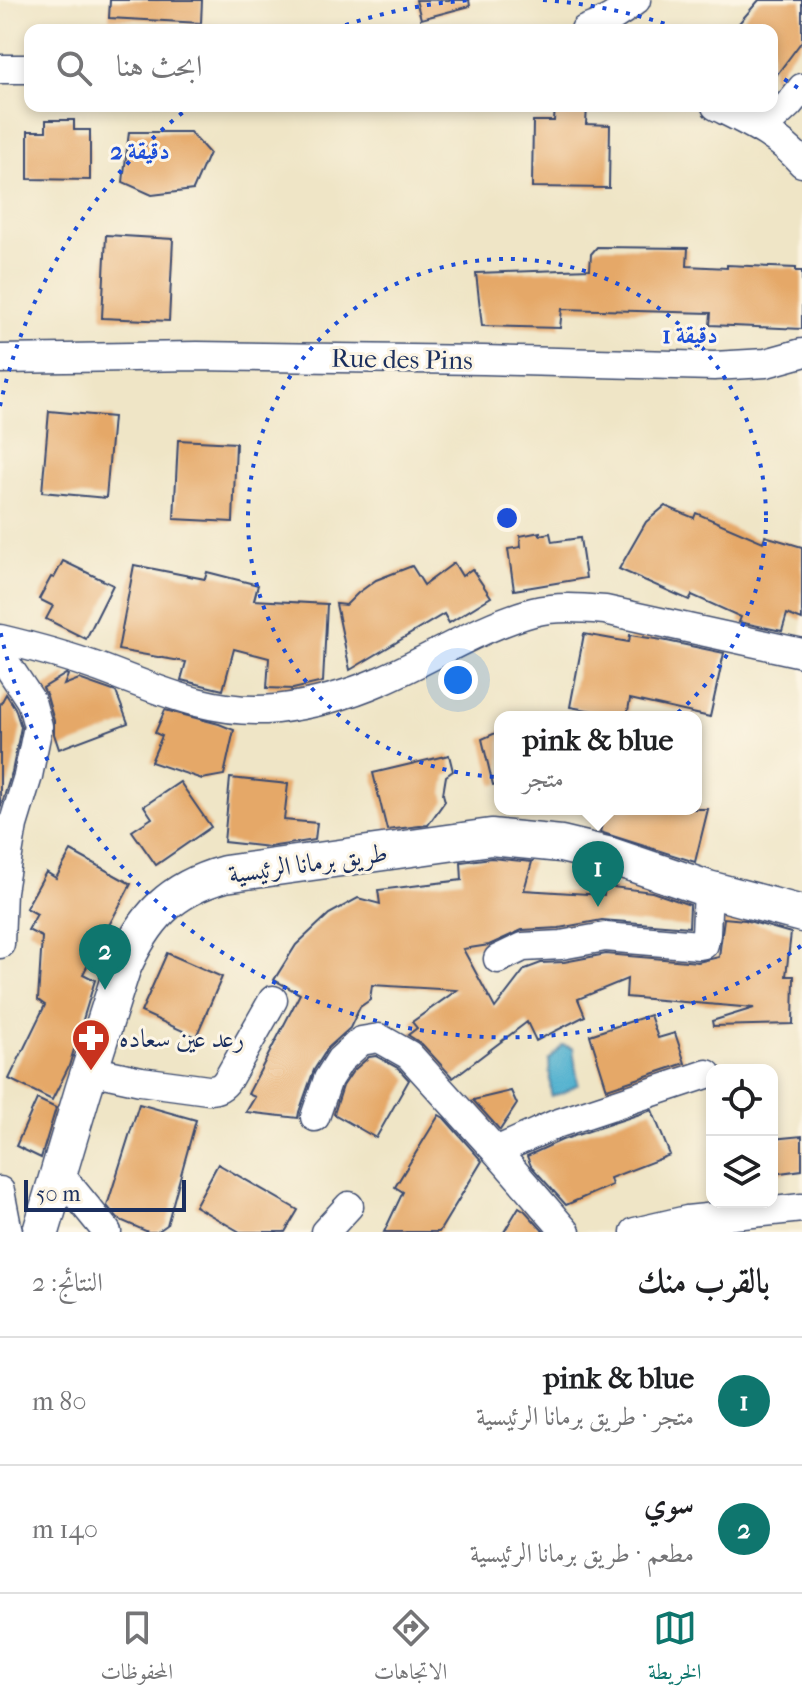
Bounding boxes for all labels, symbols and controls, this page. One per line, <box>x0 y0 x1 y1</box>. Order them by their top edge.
search box <box>24 24 778 112</box>
icon: search <box>52 46 96 90</box>
text: ابحث هنا <box>116 49 202 84</box>
text: 2 دقيقة <box>110 137 170 165</box>
text: 1 دقيقة <box>662 321 718 349</box>
street label: Rue des Pins <box>331 343 473 376</box>
centre of rings <box>493 504 521 532</box>
your location <box>438 660 478 700</box>
popup <box>494 711 702 815</box>
text: pink & blue <box>523 723 673 758</box>
text: متجر <box>523 763 564 794</box>
street label: طريق برمانا الرئيسية <box>226 837 390 891</box>
pin: 1 <box>572 841 624 907</box>
pin: 2 <box>79 924 131 990</box>
pharmacy icon: رعد عين سعاده <box>70 1017 112 1072</box>
place label: رعد عين سعاده <box>119 1023 244 1054</box>
map controls <box>706 1064 778 1208</box>
button: locate <box>706 1064 778 1136</box>
button: layers <box>706 1136 778 1208</box>
scale bar <box>24 1176 186 1212</box>
text: 50 m <box>36 1181 81 1207</box>
text: بالقرب منك <box>637 1261 770 1301</box>
text: النتائج: 2 <box>32 1267 103 1298</box>
text: pink & blue <box>543 1361 694 1396</box>
text: 80 m <box>32 1386 87 1417</box>
text: 1 <box>739 1386 749 1417</box>
text: متجر · طريق برمانا الرئيسية <box>476 1401 694 1432</box>
text: سوي <box>644 1487 694 1522</box>
text: 140 m <box>32 1514 98 1545</box>
text: 2 <box>737 1514 751 1545</box>
text: مطعم · طريق برمانا الرئيسية <box>470 1538 694 1569</box>
tab: المحفوظات <box>100 1606 173 1693</box>
tab: الاتجاهات <box>374 1606 447 1693</box>
tab: الخريطة <box>648 1606 702 1693</box>

